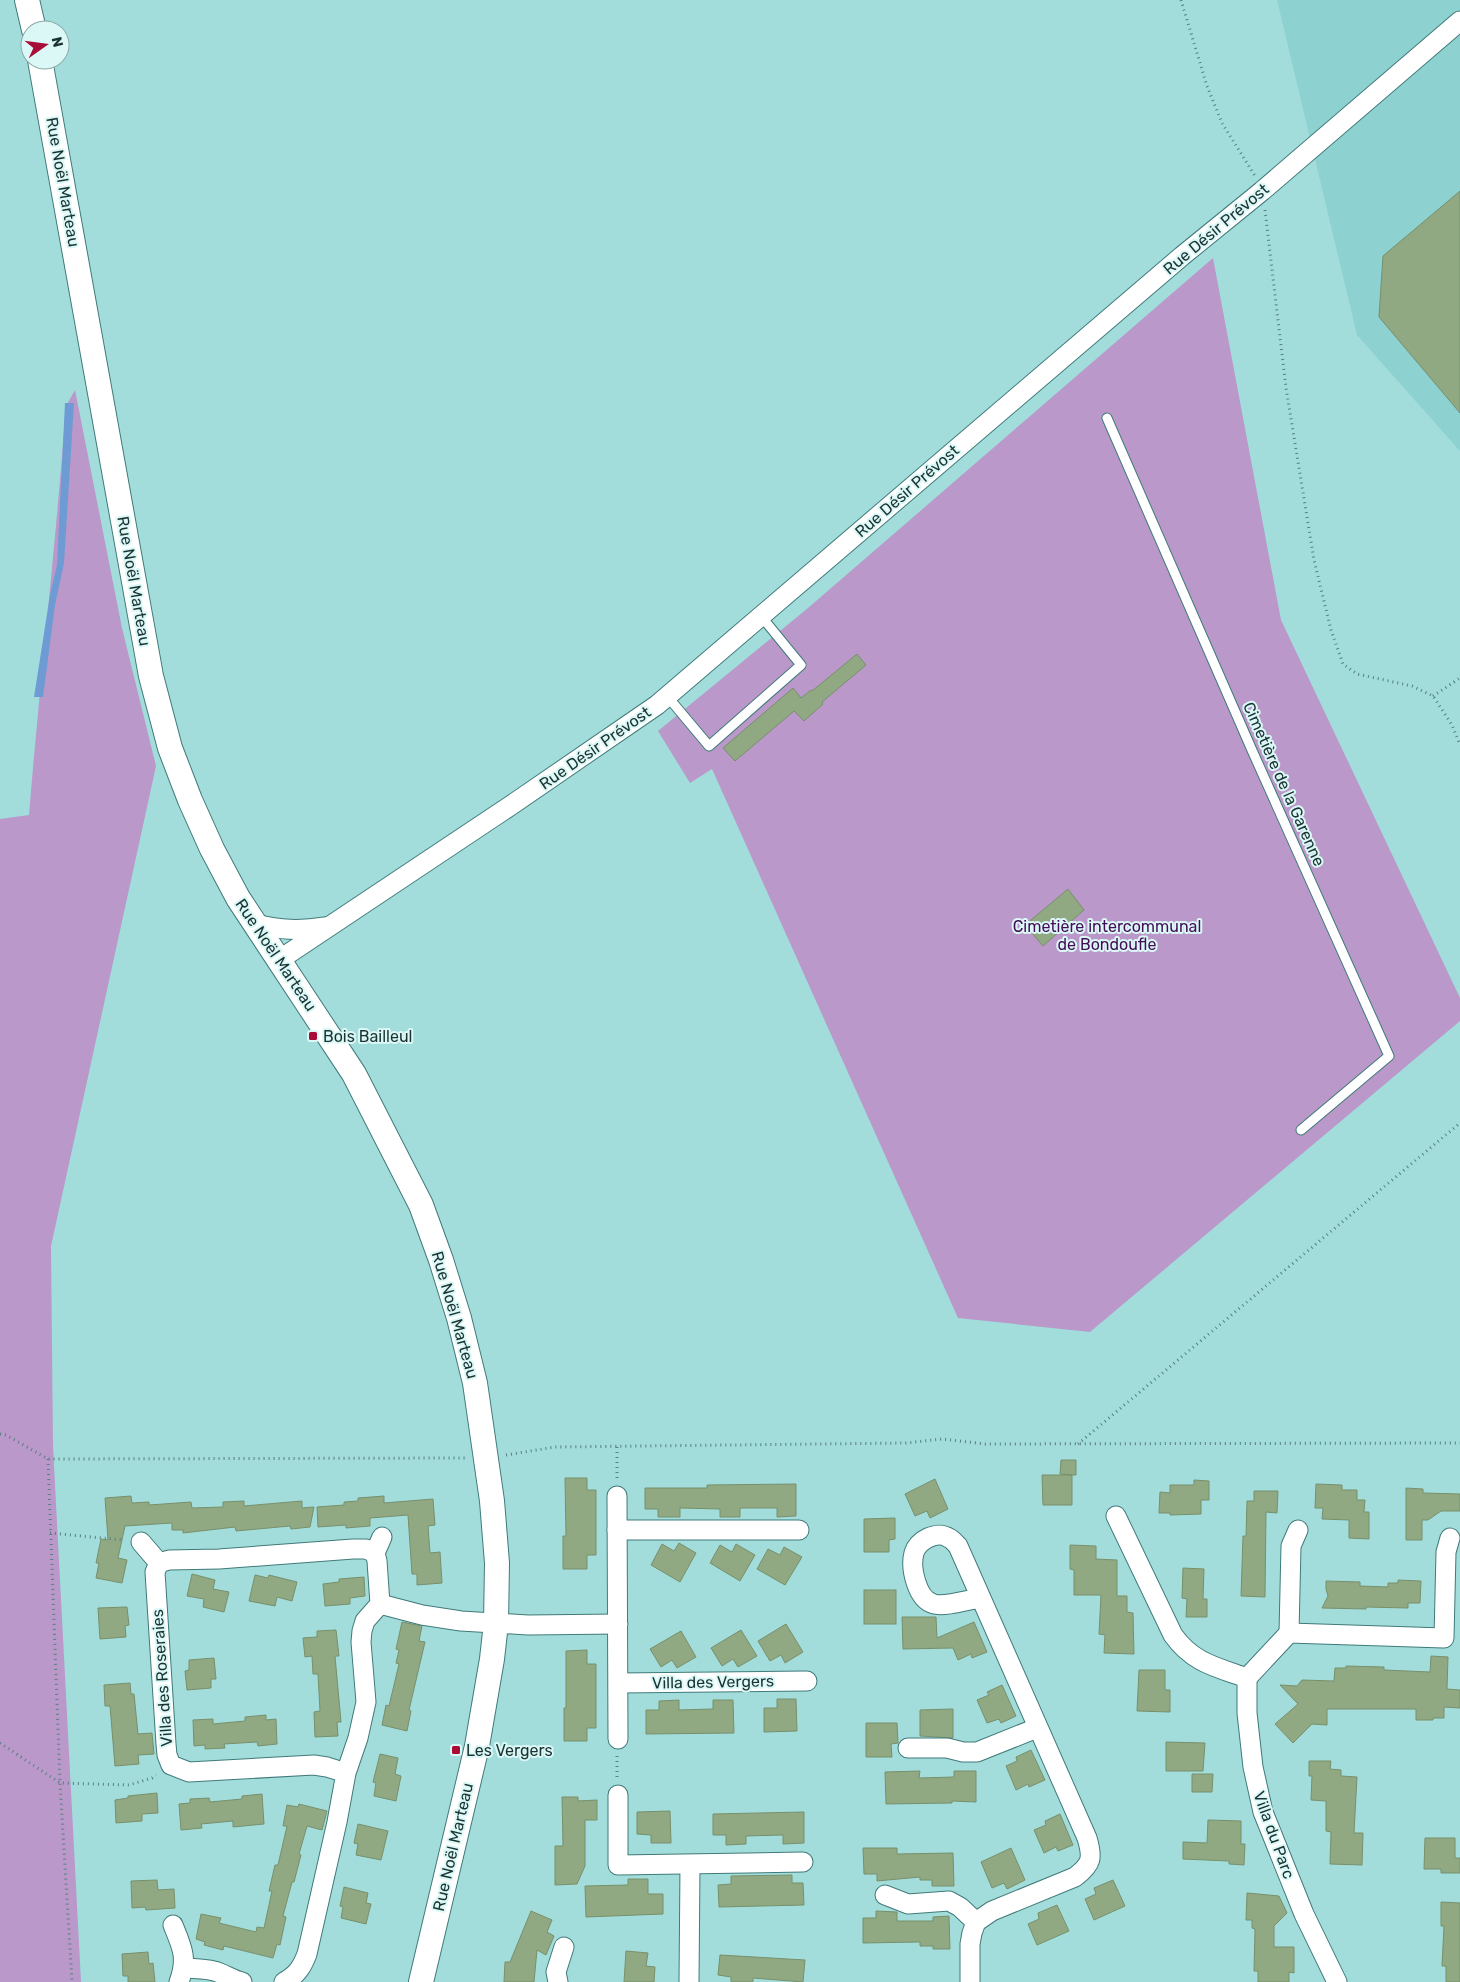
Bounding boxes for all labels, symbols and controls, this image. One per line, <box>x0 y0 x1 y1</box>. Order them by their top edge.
north arrow <box>20 20 70 70</box>
text: N <box>48 35 67 49</box>
street label: Rue Noël Marteau <box>42 116 84 248</box>
street label: Rue Désir Prévost <box>1159 179 1273 279</box>
street label: Rue Désir Prévost <box>851 441 963 541</box>
street label: Rue Noël Marteau <box>113 515 155 647</box>
street label: Cimetière de la Garenne <box>1239 699 1329 869</box>
street label: Rue Désir Prévost <box>536 702 654 794</box>
street label: Rue Noël Marteau <box>231 895 321 1015</box>
park label: Cimetière intercommunal de Bondoufle <box>1013 917 1201 954</box>
place label: Bois Bailleul <box>323 1027 412 1046</box>
marker: Bois Bailleul <box>307 1030 319 1042</box>
street label: Rue Noël Marteau <box>428 1249 482 1381</box>
street label: Villa des Roseraies <box>148 1609 176 1747</box>
street label: Villa des Vergers <box>652 1671 774 1693</box>
place label: Les Vergers <box>466 1741 553 1760</box>
marker: Les Vergers <box>450 1744 462 1756</box>
street label: Rue Noël Marteau <box>429 1781 477 1913</box>
street label: Villa du Parc <box>1249 1789 1299 1881</box>

